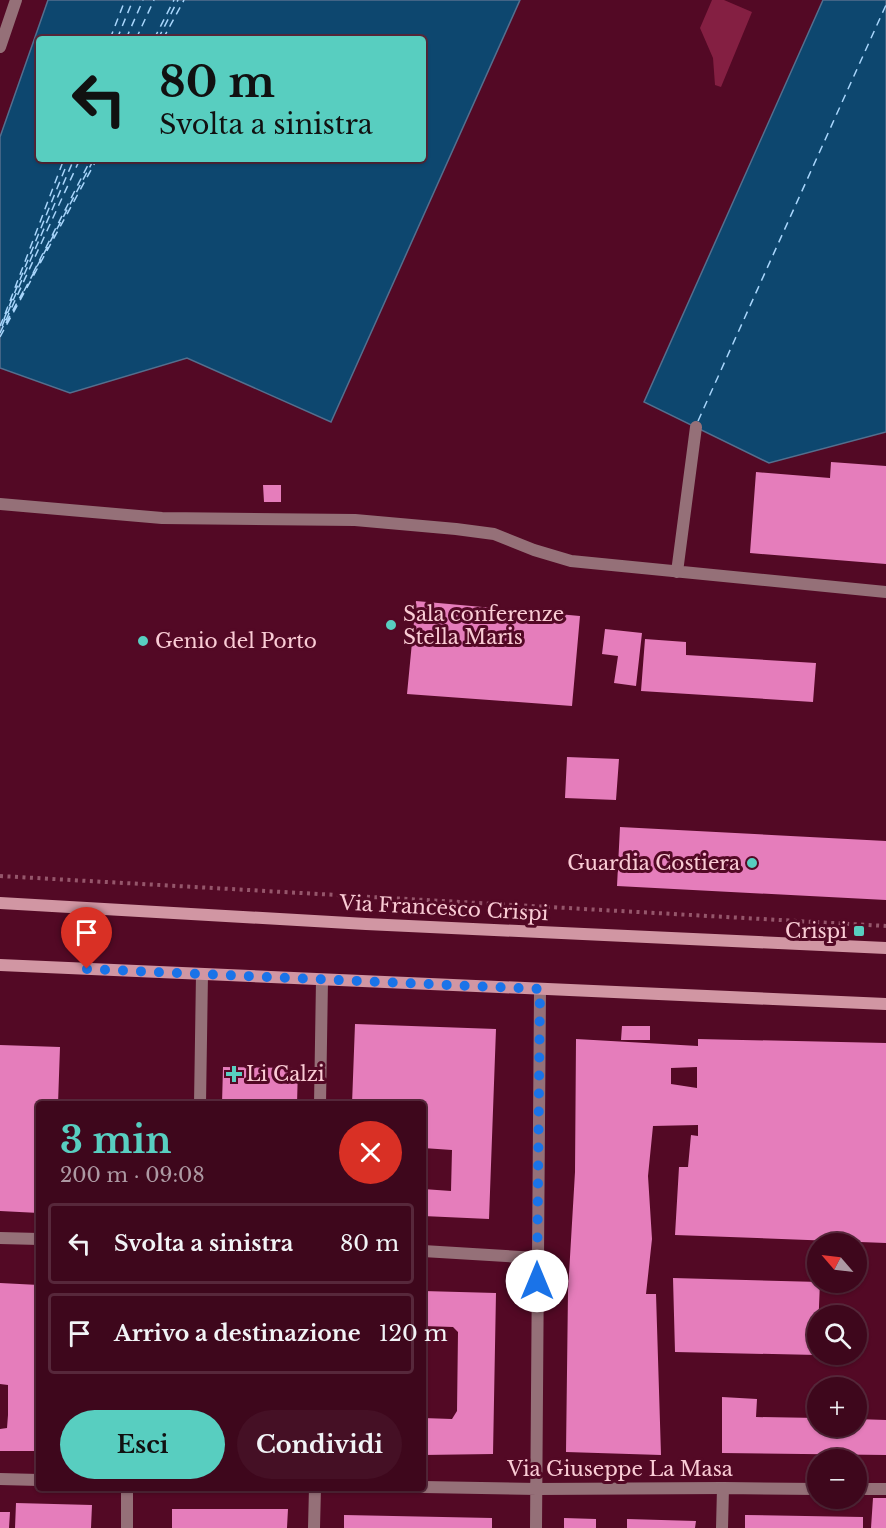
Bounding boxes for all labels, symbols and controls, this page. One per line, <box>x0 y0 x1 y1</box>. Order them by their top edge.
text: 80 m <box>159 56 275 108</box>
icon: left <box>60 60 138 138</box>
text: Svolta a sinistra <box>159 108 373 141</box>
place label: Sala conferenze Stella Maris <box>403 602 564 649</box>
marker: Sala conferenze Stella Maris <box>384 618 398 632</box>
place label: Genio del Porto <box>155 629 317 653</box>
marker: Genio del Porto <box>136 634 150 648</box>
place label: Guardia Costiera <box>567 851 741 875</box>
marker: Guardia Costiera <box>745 856 759 870</box>
street label: Via Francesco Crispi <box>338 890 549 925</box>
pin <box>61 907 112 969</box>
icon: arrive <box>70 916 103 949</box>
place label: Crispi <box>785 919 847 943</box>
marker: Crispi <box>852 924 866 938</box>
place label: Li Calzi <box>246 1062 325 1086</box>
marker: Li Calzi <box>227 1067 241 1081</box>
text: 3 min <box>60 1118 172 1163</box>
button: close <box>339 1121 402 1184</box>
text: 200 m · 09:08 <box>60 1163 205 1187</box>
icon: left <box>63 1227 96 1260</box>
text: Svolta a sinistra <box>114 1230 293 1257</box>
text: 80 m <box>340 1230 399 1257</box>
north arrow <box>807 1233 867 1293</box>
map controls <box>807 1233 867 1509</box>
position arrow <box>505 1249 569 1313</box>
button: search <box>807 1305 867 1365</box>
icon: arrive <box>63 1317 96 1350</box>
text: Arrivo a destinazione <box>114 1320 361 1347</box>
text: 120 m <box>379 1320 448 1347</box>
button: + <box>807 1377 867 1437</box>
button: Esci <box>60 1410 225 1479</box>
button: Condividi <box>237 1410 402 1479</box>
button: − <box>807 1449 867 1509</box>
street label: Via Giuseppe La Masa <box>506 1457 734 1481</box>

